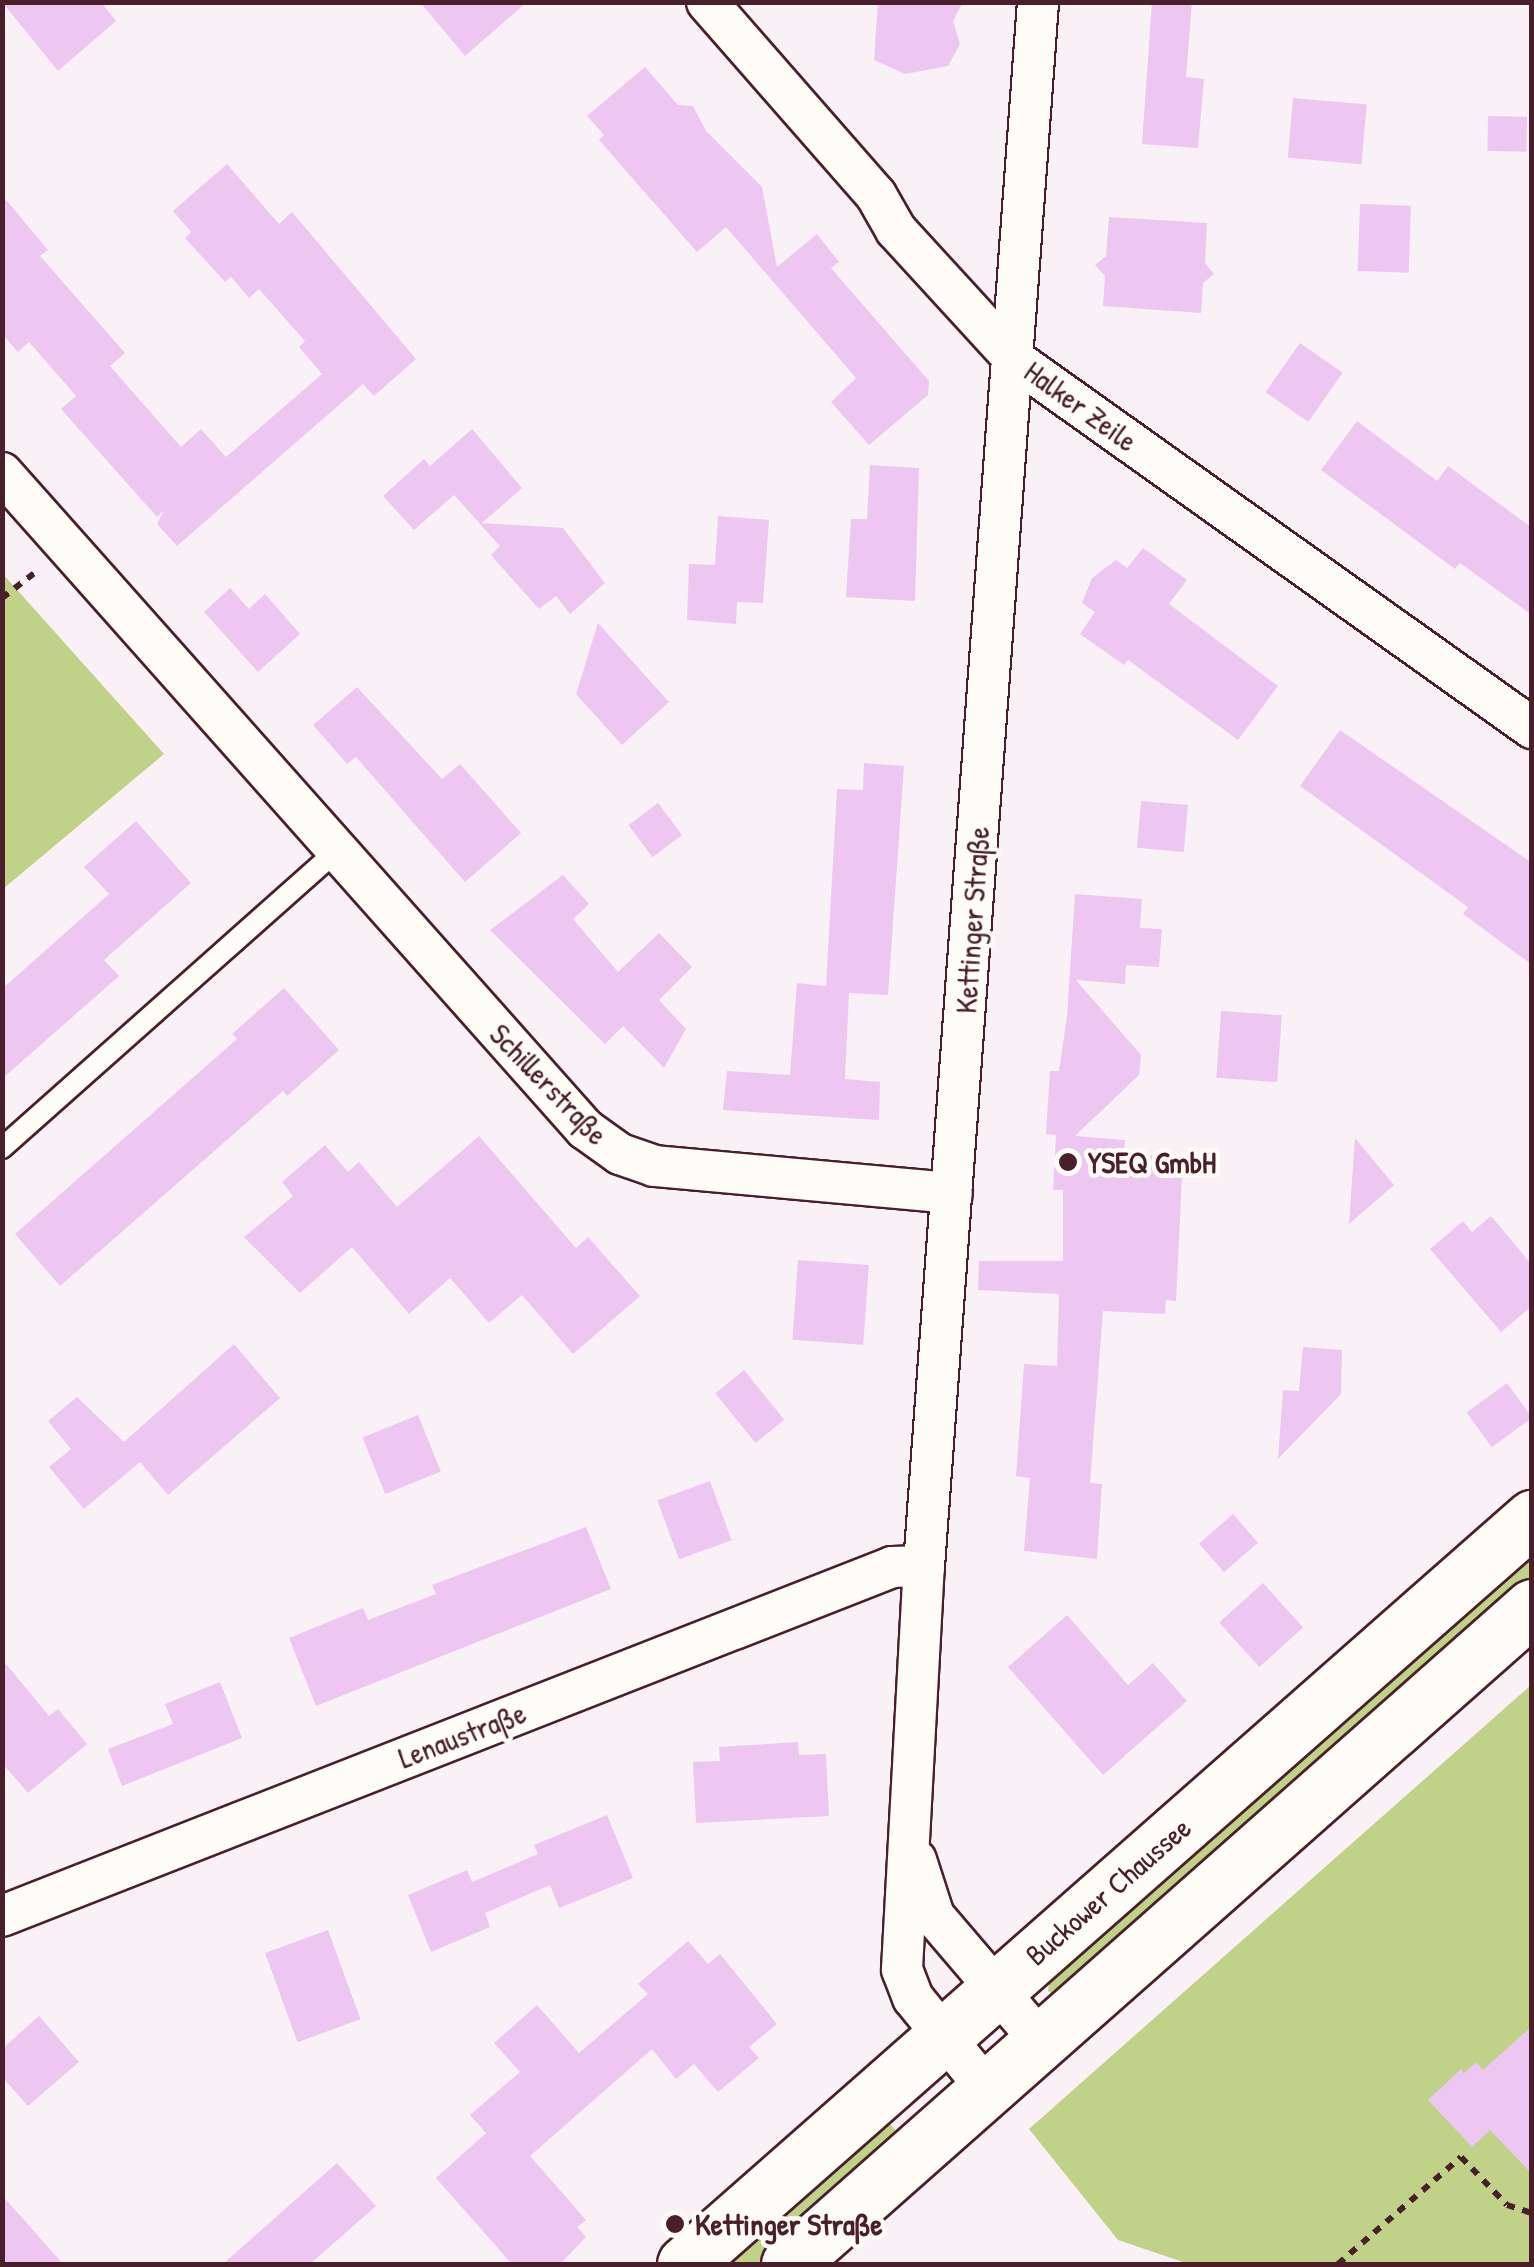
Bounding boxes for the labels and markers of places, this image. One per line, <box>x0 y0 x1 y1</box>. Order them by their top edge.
place label: YSEQ GmbH <box>1088 1144 1216 1180</box>
marker: YSEQ GmbH <box>1057 1151 1079 1173</box>
place label: Kettinger Straße <box>695 2206 882 2242</box>
marker: Kettinger Straße <box>664 2213 686 2235</box>

